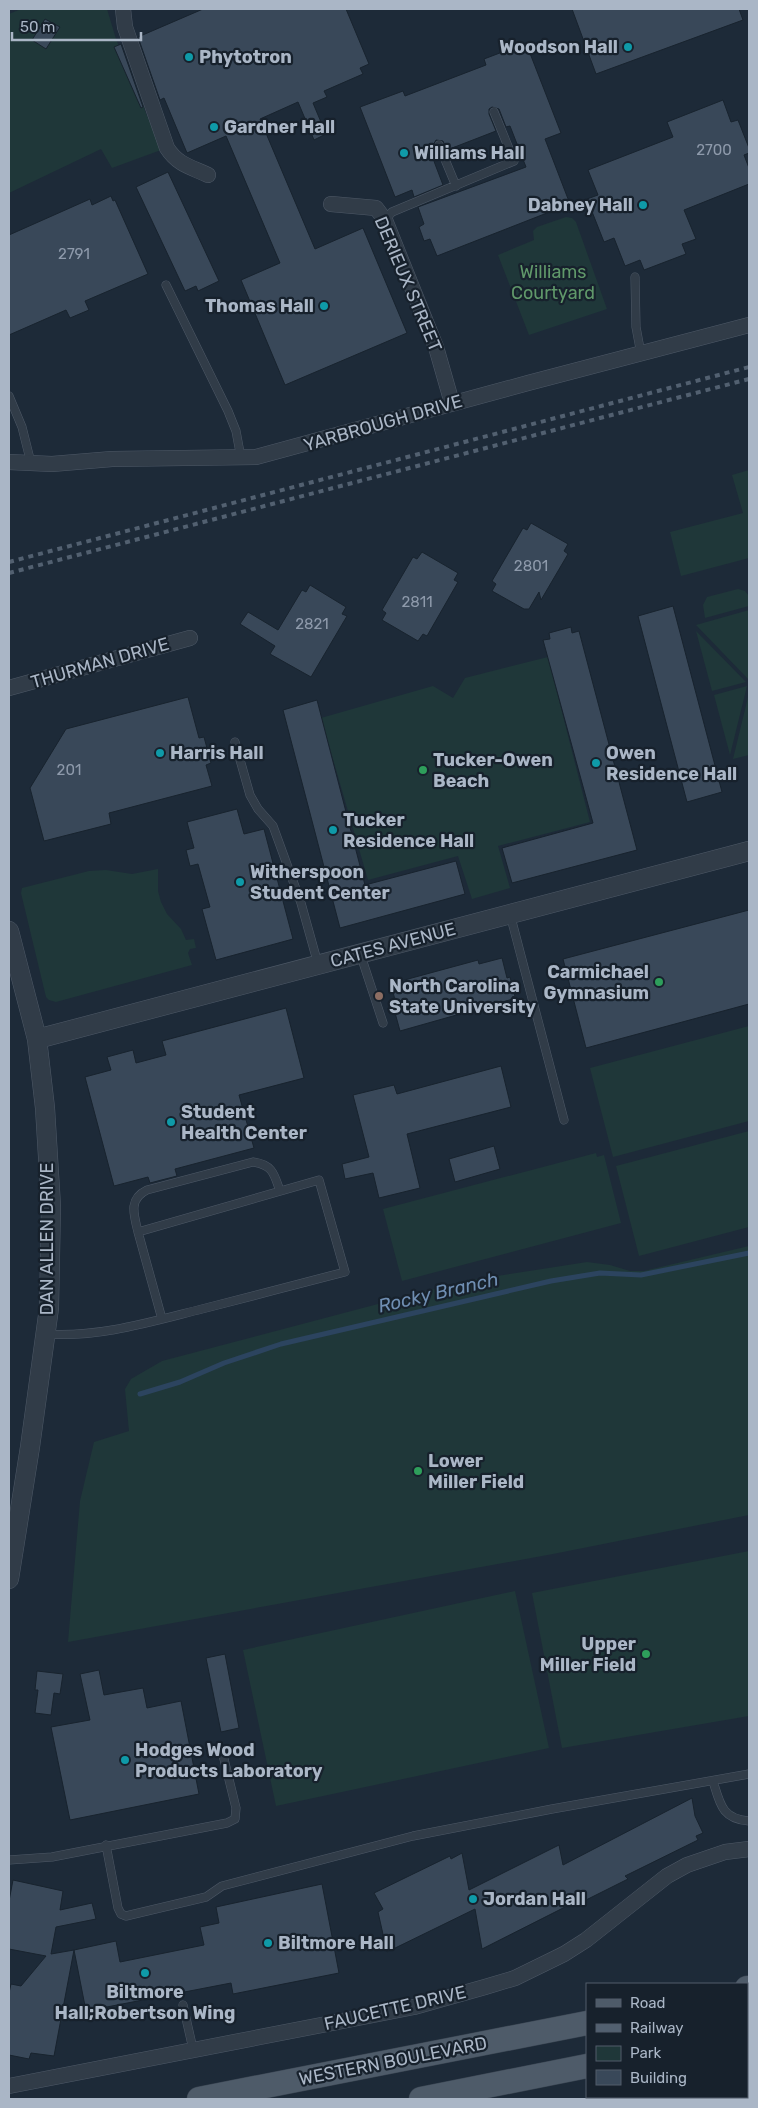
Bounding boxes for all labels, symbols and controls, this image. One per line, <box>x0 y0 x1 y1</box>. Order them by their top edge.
scale bar <box>12 10 141 42</box>
text: 50 m <box>20 18 55 36</box>
place label: Woodson Hall <box>499 36 618 58</box>
marker: Woodson Hall <box>622 41 634 53</box>
place label: Phytotron <box>199 46 292 68</box>
marker: Phytotron <box>183 51 195 63</box>
place label: Gardner Hall <box>224 116 335 138</box>
marker: Gardner Hall <box>208 121 220 133</box>
house number: 2700 <box>696 141 732 159</box>
place label: Williams Hall <box>414 142 525 164</box>
marker: Williams Hall <box>398 147 410 159</box>
place label: Dabney Hall <box>528 194 633 216</box>
marker: Dabney Hall <box>637 199 649 211</box>
street label: DERIEUX STREET <box>370 213 446 355</box>
house number: 2791 <box>58 245 90 263</box>
park label: Williams Courtyard <box>511 261 595 304</box>
place label: Thomas Hall <box>205 295 314 317</box>
marker: Thomas Hall <box>318 300 330 312</box>
street label: YARBROUGH DRIVE <box>301 390 465 456</box>
house number: 2801 <box>514 557 548 575</box>
house number: 2811 <box>401 593 433 611</box>
house number: 2821 <box>295 615 329 633</box>
street label: THURMAN DRIVE <box>28 633 172 693</box>
place label: Harris Hall <box>170 742 264 764</box>
place label: Owen Residence Hall <box>606 742 737 785</box>
marker: Harris Hall <box>154 747 166 759</box>
place label: Tucker-Owen Beach <box>433 749 553 792</box>
marker: Owen Residence Hall <box>590 757 602 769</box>
house number: 201 <box>57 761 81 779</box>
marker: Tucker-Owen Beach <box>417 764 429 776</box>
place label: Tucker Residence Hall <box>343 809 474 852</box>
marker: Tucker Residence Hall <box>327 824 339 836</box>
place label: Witherspoon Student Center <box>250 861 390 904</box>
marker: Witherspoon Student Center <box>234 876 246 888</box>
street label: CATES AVENUE <box>328 918 458 972</box>
place label: Carmichael Gymnasium <box>543 961 649 1004</box>
place label: North Carolina State University <box>389 975 536 1018</box>
marker: Carmichael Gymnasium <box>653 976 665 988</box>
marker: North Carolina State University <box>373 990 385 1002</box>
place label: Student Health Center <box>181 1101 307 1144</box>
marker: Student Health Center <box>165 1116 177 1128</box>
street label: DAN ALLEN DRIVE <box>36 1163 58 1315</box>
water label: Rocky Branch <box>376 1267 501 1318</box>
place label: Lower Miller Field <box>428 1450 524 1493</box>
marker: Lower Miller Field <box>412 1465 424 1477</box>
place label: Upper Miller Field <box>540 1633 636 1676</box>
marker: Upper Miller Field <box>640 1648 652 1660</box>
place label: Hodges Wood Products Laboratory <box>135 1739 323 1782</box>
marker: Hodges Wood Products Laboratory <box>119 1754 131 1766</box>
place label: Jordan Hall <box>483 1888 586 1910</box>
marker: Jordan Hall <box>467 1893 479 1905</box>
place label: Biltmore Hall <box>278 1932 394 1954</box>
marker: Biltmore Hall <box>262 1937 274 1949</box>
marker: Biltmore Hall;Robertson Wing <box>139 1967 151 1979</box>
place label: Biltmore Hall;Robertson Wing <box>55 1981 236 2024</box>
street label: FAUCETTE DRIVE <box>322 1981 468 2035</box>
legend <box>586 1983 748 2098</box>
text: Road <box>630 1994 666 2012</box>
text: Railway <box>630 2019 684 2037</box>
street label: WESTERN BOULEVARD <box>297 2032 489 2090</box>
text: Park <box>630 2044 661 2062</box>
text: Building <box>630 2069 687 2087</box>

